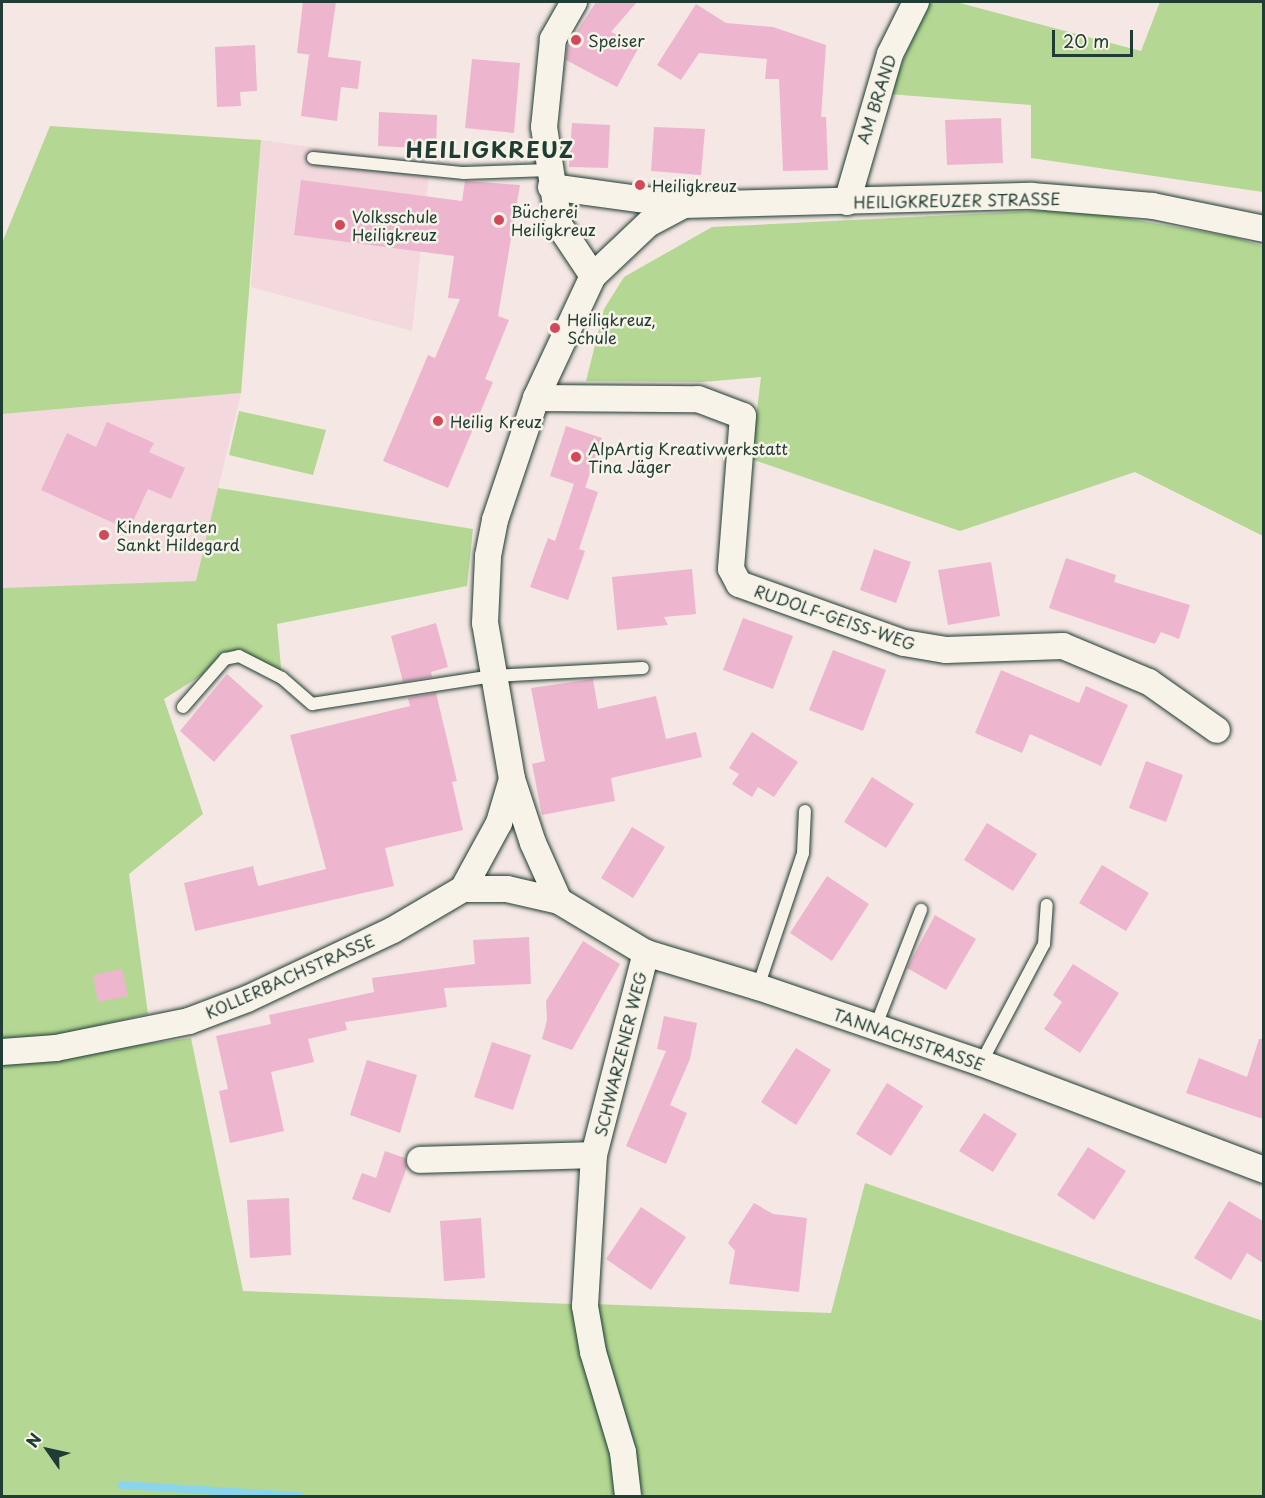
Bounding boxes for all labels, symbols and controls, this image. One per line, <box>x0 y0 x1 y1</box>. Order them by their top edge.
scale bar <box>1055 18 1136 56</box>
text: 20 m <box>1063 27 1109 54</box>
place label: Speiser <box>588 30 645 50</box>
marker: Speiser <box>569 33 583 47</box>
street label: AM BRAND <box>853 52 899 146</box>
district label: HEILIGKREUZ <box>407 136 573 162</box>
place label: Heiligkreuz <box>652 175 737 195</box>
marker: Heiligkreuz <box>633 178 647 192</box>
street label: HEILIGKREUZER STRASSE <box>852 189 1062 211</box>
place label: Bücherei Heiligkreuz <box>511 201 596 239</box>
place label: Volksschule Heiligkreuz <box>352 206 438 244</box>
marker: Bücherei Heiligkreuz <box>492 213 506 227</box>
marker: Volksschule Heiligkreuz <box>333 218 347 232</box>
place label: Heiligkreuz, Schule <box>567 309 656 347</box>
marker: Heiligkreuz, Schule <box>548 321 562 335</box>
place label: Heilig Kreuz <box>450 411 541 431</box>
marker: Heilig Kreuz <box>431 414 445 428</box>
place label: AlpArtig Kreativwerkstatt Tina Jäger <box>588 438 789 476</box>
marker: AlpArtig Kreativwerkstatt Tina Jäger <box>569 450 583 464</box>
place label: Kindergarten Sankt Hildegard <box>116 516 241 554</box>
marker: Kindergarten Sankt Hildegard <box>97 528 111 542</box>
street label: RUDOLF-GEISS-WEG <box>752 580 918 654</box>
street label: KOLLERBACHSTRASSE <box>202 930 378 1022</box>
street label: SCHWARZENER WEG <box>590 969 650 1139</box>
street label: TANNACHSTRASSE <box>831 1004 987 1074</box>
north arrow <box>18 1420 78 1480</box>
text: N <box>20 1428 47 1452</box>

